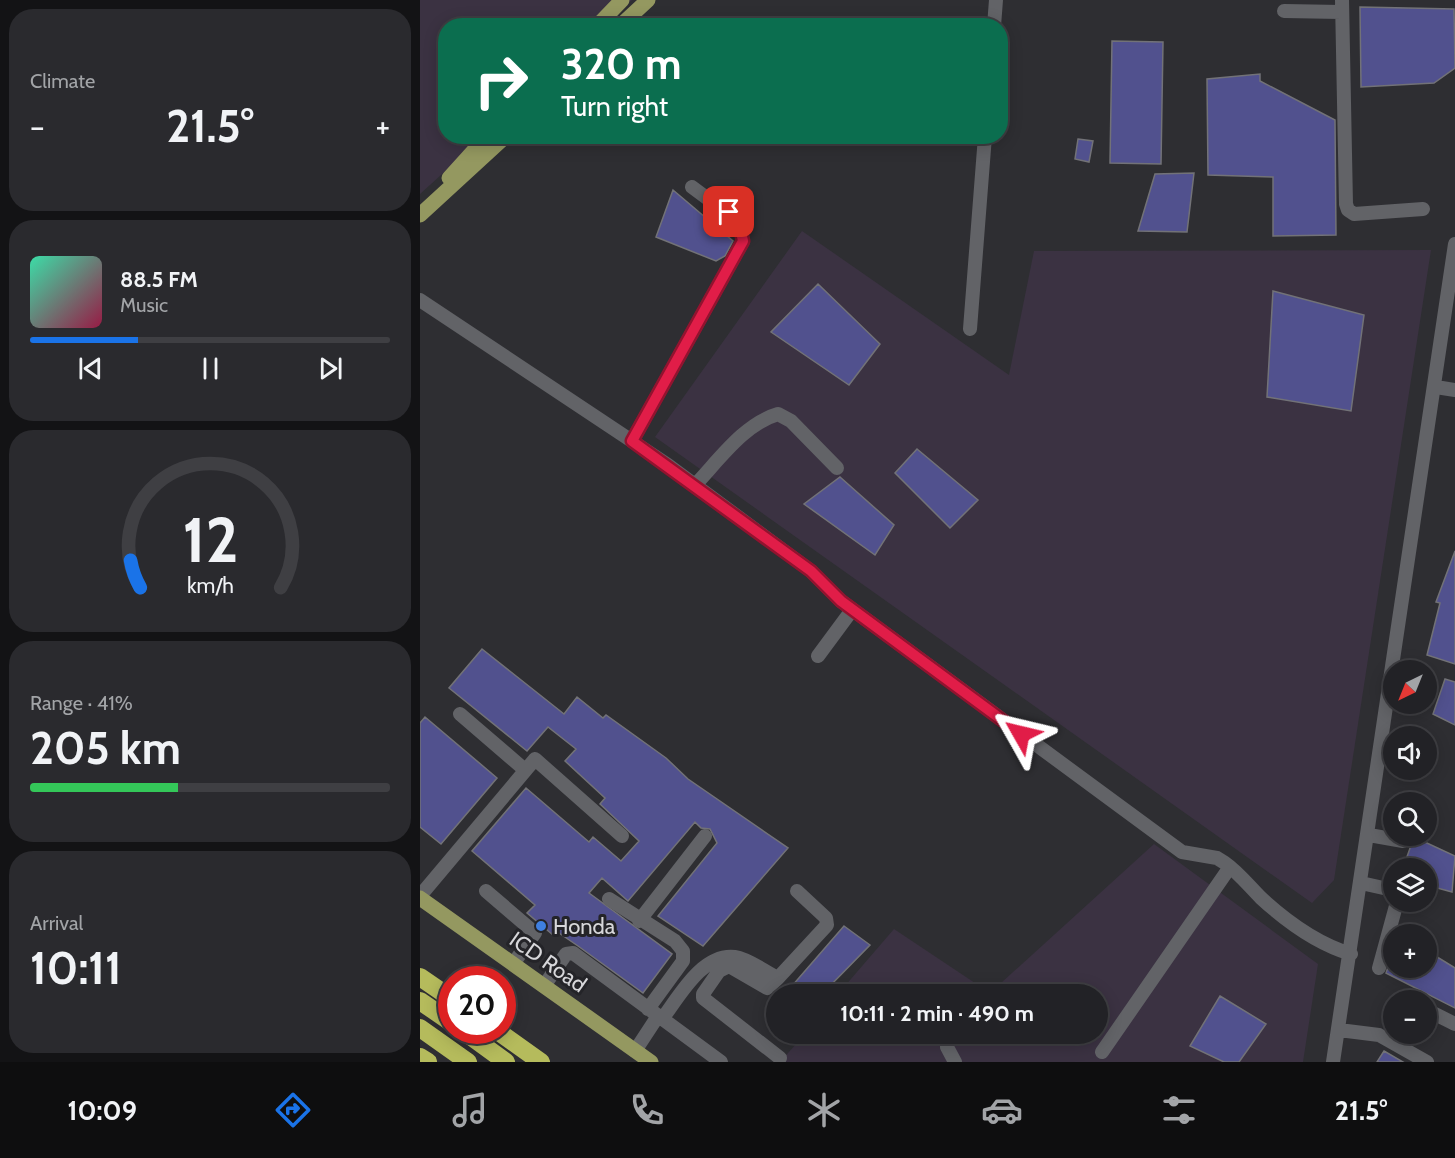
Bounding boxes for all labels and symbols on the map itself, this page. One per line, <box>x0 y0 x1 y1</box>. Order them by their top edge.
pin <box>703 186 754 237</box>
north arrow <box>1383 660 1437 714</box>
position arrow <box>989 702 1053 766</box>
place label: Honda <box>553 913 616 940</box>
marker: Honda <box>534 919 548 933</box>
street label: ICD Road <box>504 926 592 998</box>
speed limit sign: 20 <box>438 966 516 1044</box>

